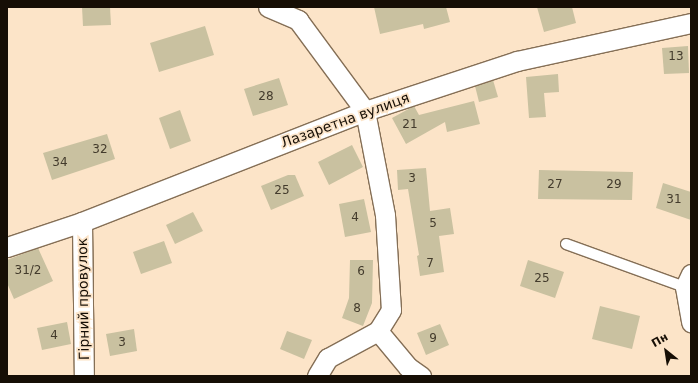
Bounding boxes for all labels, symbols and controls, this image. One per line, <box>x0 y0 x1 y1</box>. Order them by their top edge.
house number: 13 <box>668 50 684 64</box>
street label: Лазаретна вулиця <box>278 89 412 151</box>
house number: 28 <box>258 90 274 104</box>
house number: 21 <box>402 118 418 132</box>
house number: 32 <box>92 143 108 157</box>
house number: 34 <box>52 156 68 170</box>
house number: 3 <box>408 172 416 186</box>
house number: 27 <box>547 178 563 192</box>
house number: 29 <box>606 178 622 192</box>
house number: 25 <box>274 184 290 198</box>
house number: 31 <box>666 193 682 207</box>
house number: 4 <box>351 211 359 225</box>
house number: 5 <box>429 217 437 231</box>
street label: Гірний провулок <box>74 238 92 360</box>
house number: 7 <box>426 257 434 271</box>
house number: 31/2 <box>15 264 41 278</box>
house number: 6 <box>357 265 365 279</box>
house number: 25 <box>534 272 550 286</box>
house number: 8 <box>353 302 361 316</box>
house number: 4 <box>50 329 58 343</box>
text: Пн <box>649 330 670 350</box>
north arrow <box>646 331 686 371</box>
house number: 9 <box>429 332 437 346</box>
house number: 3 <box>118 336 126 350</box>

